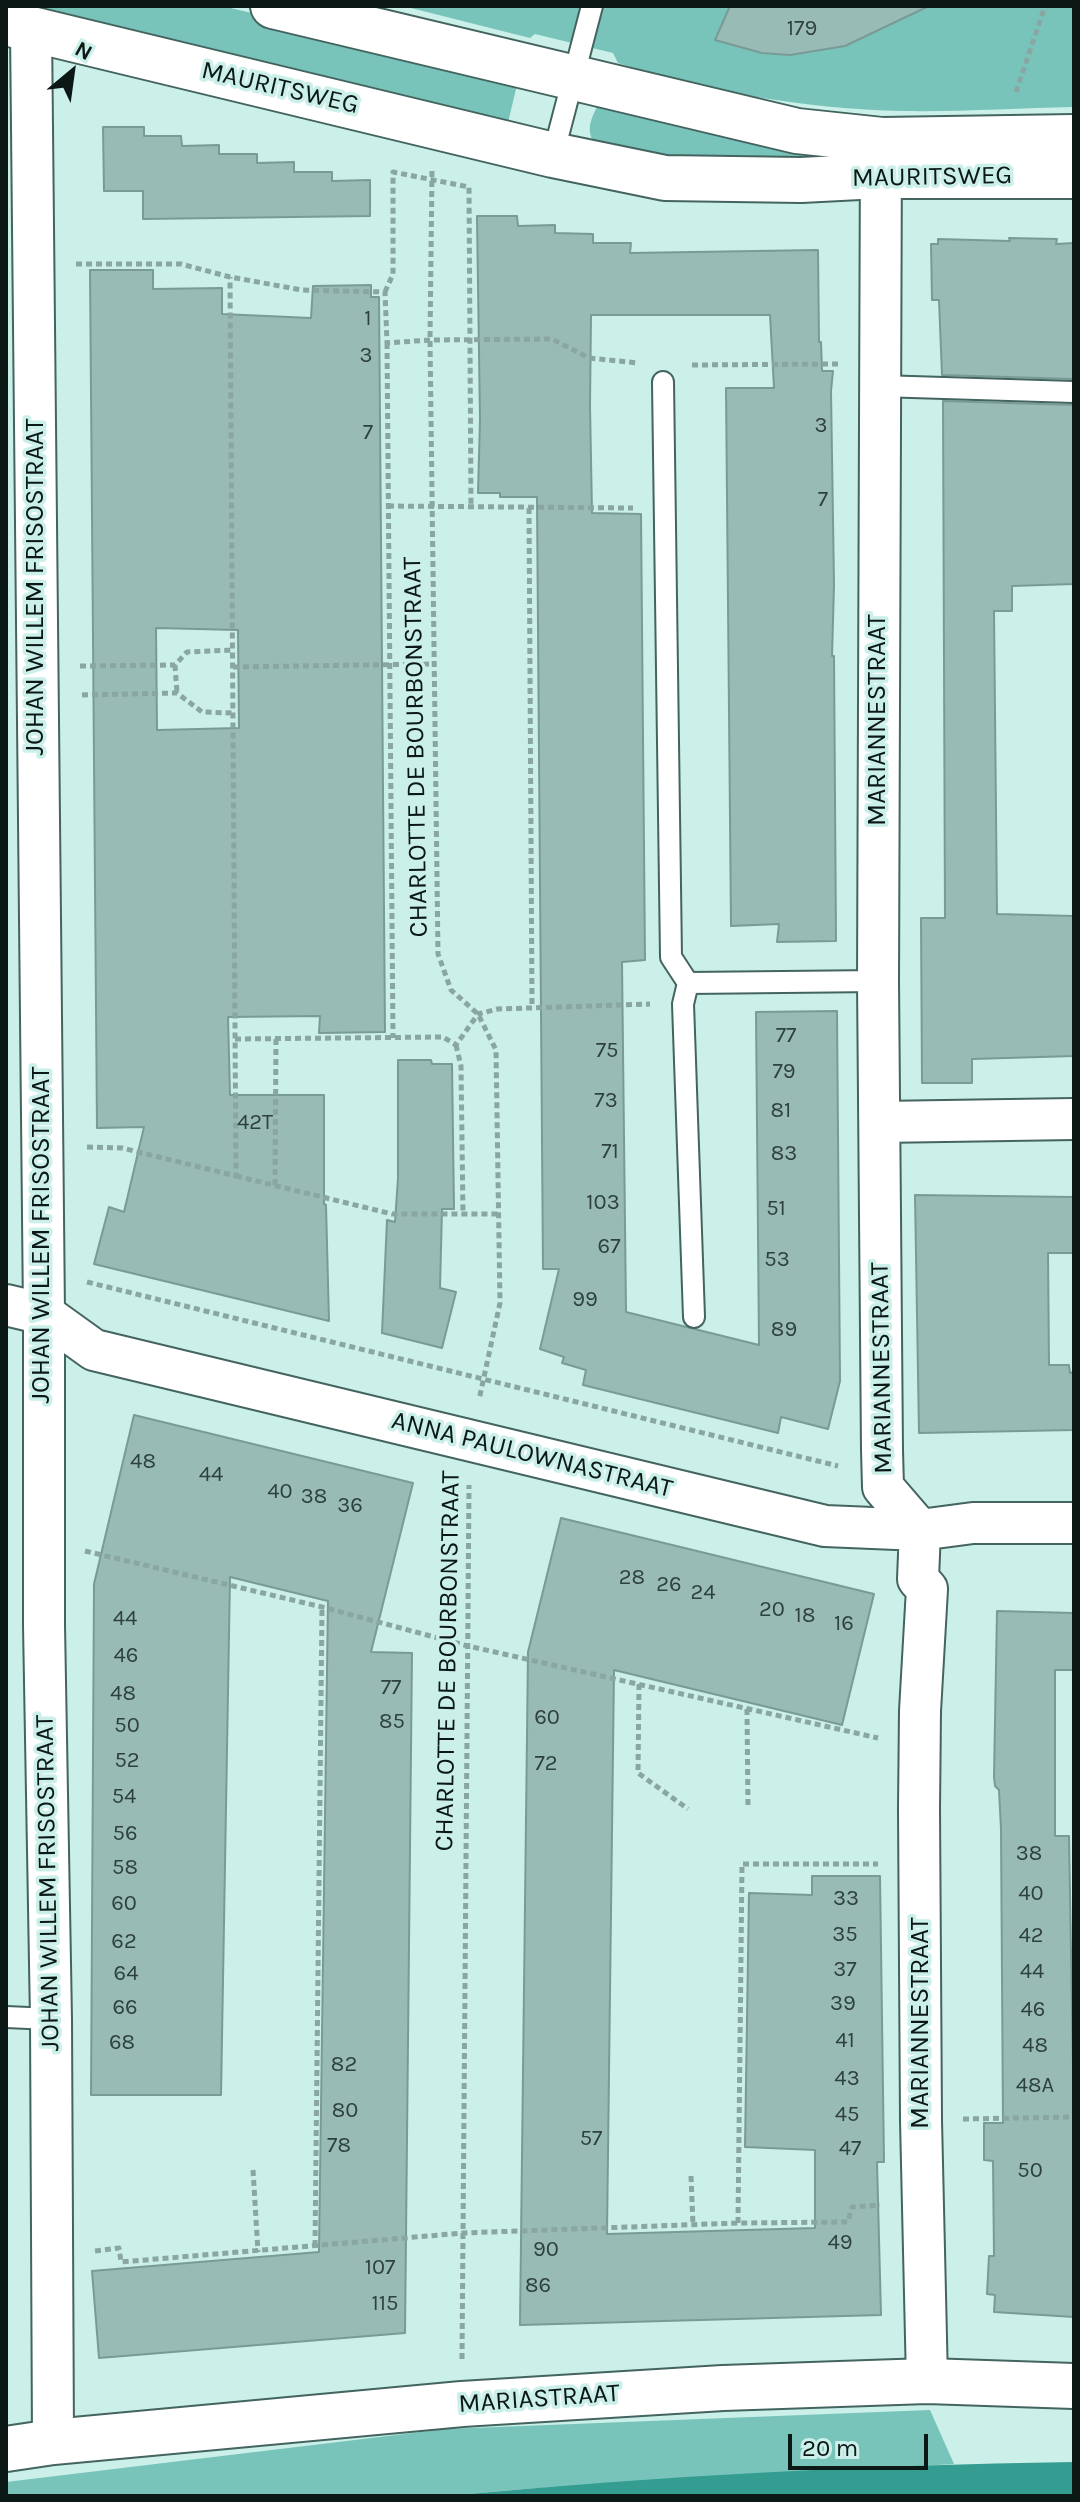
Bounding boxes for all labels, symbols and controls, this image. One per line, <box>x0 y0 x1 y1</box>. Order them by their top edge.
house number: 179 <box>787 16 817 42</box>
north arrow <box>32 32 112 112</box>
text: N <box>70 36 97 66</box>
street label: MAURITSWEG <box>198 55 362 121</box>
street label: MAURITSWEG <box>852 160 1012 194</box>
house number: 1 <box>364 306 372 332</box>
house number: 3 <box>360 343 372 369</box>
house number: 3 <box>815 413 827 439</box>
street label: JOHAN WILLEM FRISOSTRAAT <box>20 419 52 755</box>
house number: 7 <box>363 420 373 446</box>
house number: 7 <box>818 487 828 513</box>
street label: CHARLOTTE DE BOURBONSTRAAT <box>397 556 435 938</box>
street label: MARIANNESTRAAT <box>862 614 894 826</box>
house number: 77 <box>776 1023 796 1049</box>
house number: 75 <box>596 1038 618 1064</box>
house number: 79 <box>772 1059 796 1085</box>
street label: JOHAN WILLEM FRISOSTRAAT <box>26 1067 58 1403</box>
house number: 73 <box>594 1088 618 1114</box>
house number: 81 <box>771 1098 791 1124</box>
house number: 42T <box>237 1110 273 1136</box>
house number: 71 <box>601 1139 619 1165</box>
house number: 83 <box>771 1141 797 1167</box>
house number: 103 <box>586 1190 620 1216</box>
house number: 51 <box>766 1196 786 1222</box>
house number: 67 <box>598 1234 620 1260</box>
house number: 53 <box>764 1247 790 1273</box>
street label: MARIANNESTRAAT <box>865 1262 899 1474</box>
house number: 99 <box>572 1287 598 1313</box>
house number: 89 <box>771 1317 797 1343</box>
street label: ANNA PAULOWNASTRAAT <box>388 1405 676 1505</box>
house number: 48 <box>130 1449 156 1475</box>
house number: 44 <box>199 1462 223 1488</box>
street label: CHARLOTTE DE BOURBONSTRAAT <box>429 1470 467 1852</box>
house number: 40 <box>267 1479 293 1505</box>
house number: 38 <box>301 1484 327 1510</box>
house number: 36 <box>337 1493 363 1519</box>
house number: 28 <box>619 1565 645 1591</box>
house number: 26 <box>656 1572 682 1598</box>
house number: 24 <box>690 1580 716 1606</box>
house number: 20 <box>759 1597 785 1623</box>
house number: 18 <box>795 1603 815 1629</box>
house number: 44 <box>113 1606 137 1632</box>
house number: 16 <box>834 1611 854 1637</box>
house number: 46 <box>114 1643 138 1669</box>
house number: 77 <box>381 1675 401 1701</box>
house number: 48 <box>110 1681 136 1707</box>
house number: 60 <box>534 1705 560 1731</box>
house number: 85 <box>379 1709 405 1735</box>
house number: 50 <box>114 1713 140 1739</box>
street label: JOHAN WILLEM FRISOSTRAAT <box>29 1714 67 2052</box>
house number: 52 <box>114 1748 140 1774</box>
house number: 72 <box>534 1751 558 1777</box>
house number: 54 <box>112 1784 136 1810</box>
house number: 56 <box>112 1821 138 1847</box>
house number: 38 <box>1016 1841 1042 1867</box>
house number: 58 <box>112 1855 138 1881</box>
house number: 40 <box>1018 1881 1044 1907</box>
house number: 33 <box>833 1886 859 1912</box>
house number: 60 <box>111 1891 137 1917</box>
street label: MARIANNESTRAAT <box>905 1917 937 2129</box>
house number: 35 <box>832 1922 858 1948</box>
house number: 42 <box>1018 1923 1044 1949</box>
house number: 62 <box>111 1929 137 1955</box>
house number: 37 <box>833 1957 857 1983</box>
house number: 44 <box>1020 1959 1044 1985</box>
house number: 64 <box>114 1961 138 1987</box>
house number: 39 <box>830 1991 856 2017</box>
house number: 66 <box>112 1995 138 2021</box>
house number: 46 <box>1021 1997 1045 2023</box>
house number: 41 <box>835 2028 855 2054</box>
house number: 68 <box>109 2030 135 2056</box>
house number: 48 <box>1022 2033 1048 2059</box>
house number: 82 <box>331 2052 357 2078</box>
house number: 43 <box>834 2066 860 2092</box>
house number: 48A <box>1016 2073 1054 2099</box>
house number: 80 <box>332 2098 358 2124</box>
house number: 45 <box>835 2102 859 2128</box>
house number: 57 <box>580 2126 602 2152</box>
house number: 78 <box>327 2133 351 2159</box>
house number: 47 <box>839 2136 861 2162</box>
house number: 50 <box>1017 2158 1043 2184</box>
house number: 49 <box>827 2230 853 2256</box>
house number: 90 <box>533 2237 559 2263</box>
house number: 107 <box>365 2255 395 2281</box>
house number: 86 <box>525 2273 551 2299</box>
house number: 115 <box>372 2291 398 2317</box>
street label: MARIASTRAAT <box>457 2378 621 2420</box>
scale bar <box>792 2418 932 2468</box>
text: 20 m <box>802 2434 858 2462</box>

